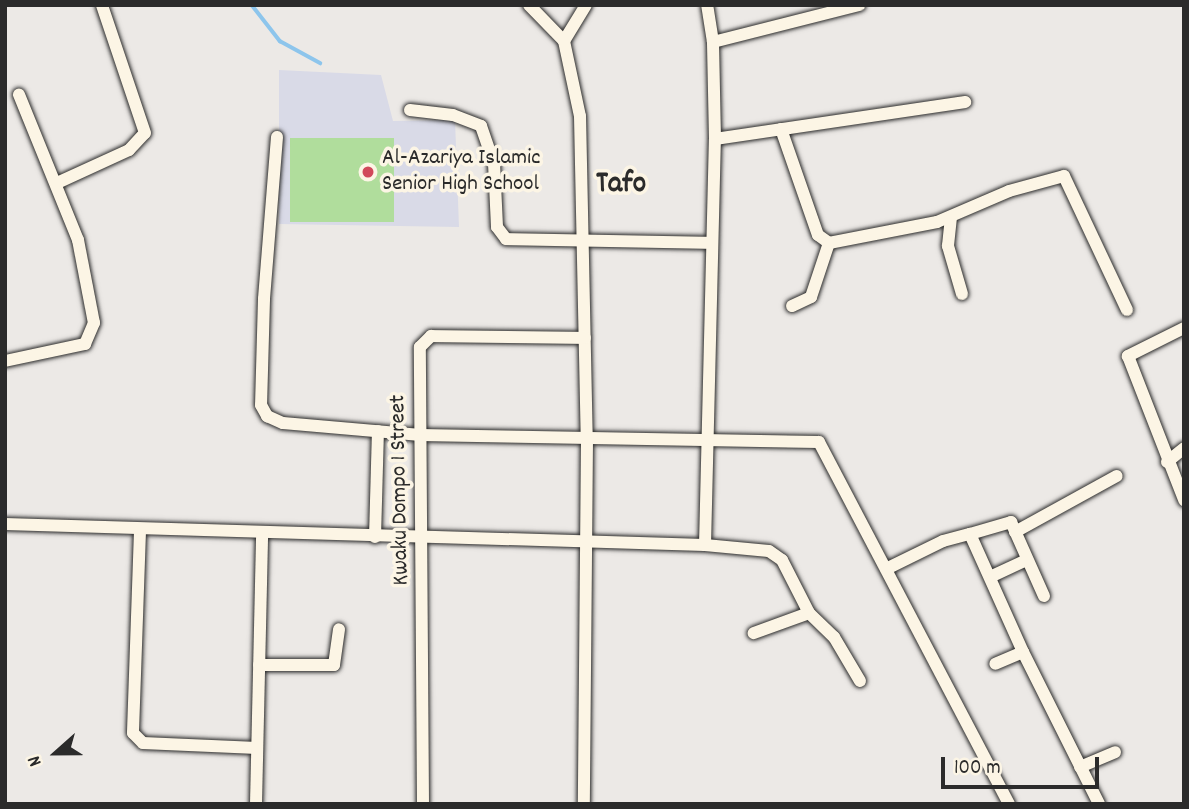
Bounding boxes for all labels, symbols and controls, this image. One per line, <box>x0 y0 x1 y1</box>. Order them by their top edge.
place label: Al-Azariya Islamic Senior High School <box>382 145 540 199</box>
marker: Al-Azariya Islamic Senior High School <box>360 164 376 180</box>
district label: Tafo <box>596 168 646 204</box>
street label: Kwaku Dompo 1 Street <box>386 394 416 586</box>
north arrow <box>21 718 91 788</box>
scale bar <box>944 742 1102 786</box>
text: N <box>22 751 50 770</box>
text: 100 m <box>954 754 1001 784</box>

